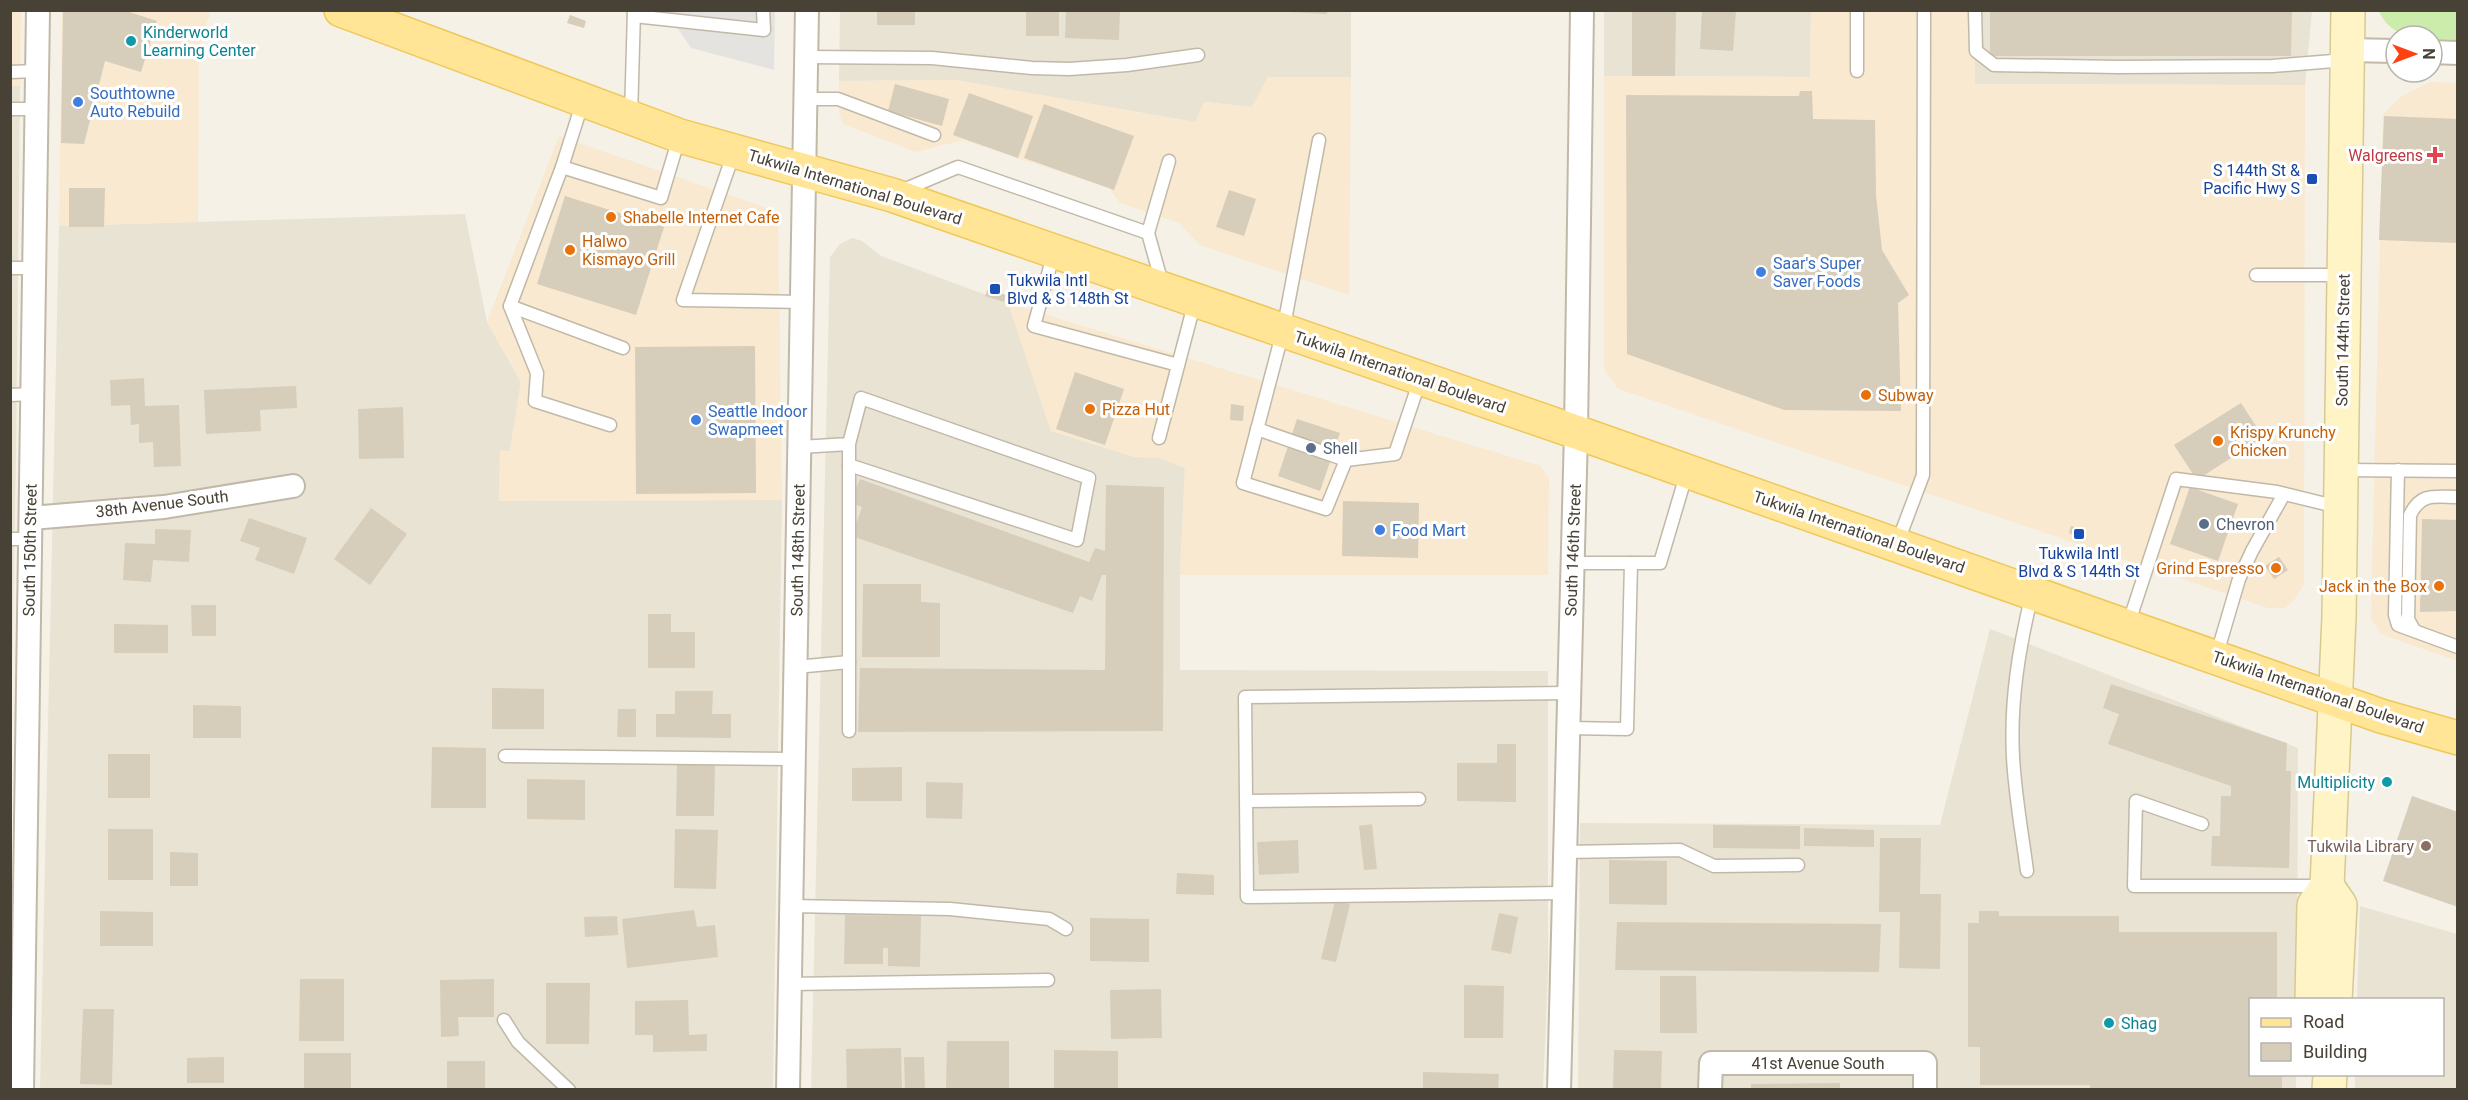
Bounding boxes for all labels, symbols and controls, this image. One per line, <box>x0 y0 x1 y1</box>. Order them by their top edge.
place label: Kinderworld Learning Center <box>143 23 256 60</box>
north arrow <box>2384 24 2444 84</box>
marker: Kinderworld Learning Center <box>124 34 138 48</box>
text: N <box>2419 48 2438 60</box>
place label: Southtowne Auto Rebuild <box>90 84 180 121</box>
marker: Southtowne Auto Rebuild <box>71 95 85 109</box>
street label: Tukwila International Boulevard <box>746 145 964 229</box>
place label: Walgreens <box>2348 146 2423 165</box>
marker: Walgreens <box>2428 148 2442 162</box>
place label: S 144th St & Pacific Hwy S <box>2203 161 2300 198</box>
marker: S 144th St & Pacific Hwy S <box>2305 172 2319 186</box>
place label: Shabelle Internet Cafe <box>623 208 780 227</box>
marker: Shabelle Internet Cafe <box>604 210 618 224</box>
place label: Halwo Kismayo Grill <box>582 232 675 269</box>
marker: Halwo Kismayo Grill <box>563 243 577 257</box>
place label: Saar's Super Saver Foods <box>1773 254 1862 291</box>
marker: Saar's Super Saver Foods <box>1754 265 1768 279</box>
place label: Tukwila Intl Blvd & S 148th St <box>1007 271 1129 308</box>
street label: South 144th Street <box>2332 274 2354 406</box>
marker: Tukwila Intl Blvd & S 148th St <box>988 282 1002 296</box>
street label: Tukwila International Boulevard <box>1292 327 1508 417</box>
place label: Subway <box>1878 386 1934 405</box>
marker: Subway <box>1859 388 1873 402</box>
place label: Pizza Hut <box>1102 400 1170 419</box>
place label: Seattle Indoor Swapmeet <box>708 402 808 439</box>
marker: Pizza Hut <box>1083 402 1097 416</box>
marker: Seattle Indoor Swapmeet <box>689 413 703 427</box>
place label: Krispy Krunchy Chicken <box>2230 423 2336 460</box>
marker: Krispy Krunchy Chicken <box>2211 434 2225 448</box>
place label: Shell <box>1323 439 1358 458</box>
marker: Shell <box>1304 441 1318 455</box>
street label: South 146th Street <box>1561 483 1585 617</box>
street label: South 150th Street <box>19 484 41 616</box>
street label: South 148th Street <box>787 484 809 616</box>
street label: 38th Avenue South <box>94 486 230 522</box>
street label: Tukwila International Boulevard <box>1751 487 1967 577</box>
place label: Chevron <box>2216 515 2275 534</box>
marker: Chevron <box>2197 517 2211 531</box>
place label: Food Mart <box>1392 521 1466 540</box>
marker: Food Mart <box>1373 523 1387 537</box>
marker: Tukwila Intl Blvd & S 144th St <box>2072 527 2086 541</box>
place label: Tukwila Intl Blvd & S 144th St <box>2018 544 2140 581</box>
place label: Grind Espresso <box>2156 559 2264 578</box>
marker: Grind Espresso <box>2269 561 2283 575</box>
place label: Jack in the Box <box>2319 577 2427 596</box>
marker: Jack in the Box <box>2432 579 2446 593</box>
street label: Tukwila International Boulevard <box>2210 647 2426 737</box>
place label: Multiplicity <box>2297 773 2375 792</box>
marker: Multiplicity <box>2380 775 2394 789</box>
place label: Tukwila Library <box>2307 837 2414 856</box>
marker: Tukwila Library <box>2419 839 2433 853</box>
legend <box>2249 998 2444 1076</box>
text: Road <box>2303 1011 2344 1032</box>
place label: Shag <box>2121 1014 2157 1033</box>
marker: Shag <box>2102 1016 2116 1030</box>
text: Building <box>2303 1041 2367 1062</box>
street label: 41st Avenue South <box>1751 1054 1885 1073</box>

